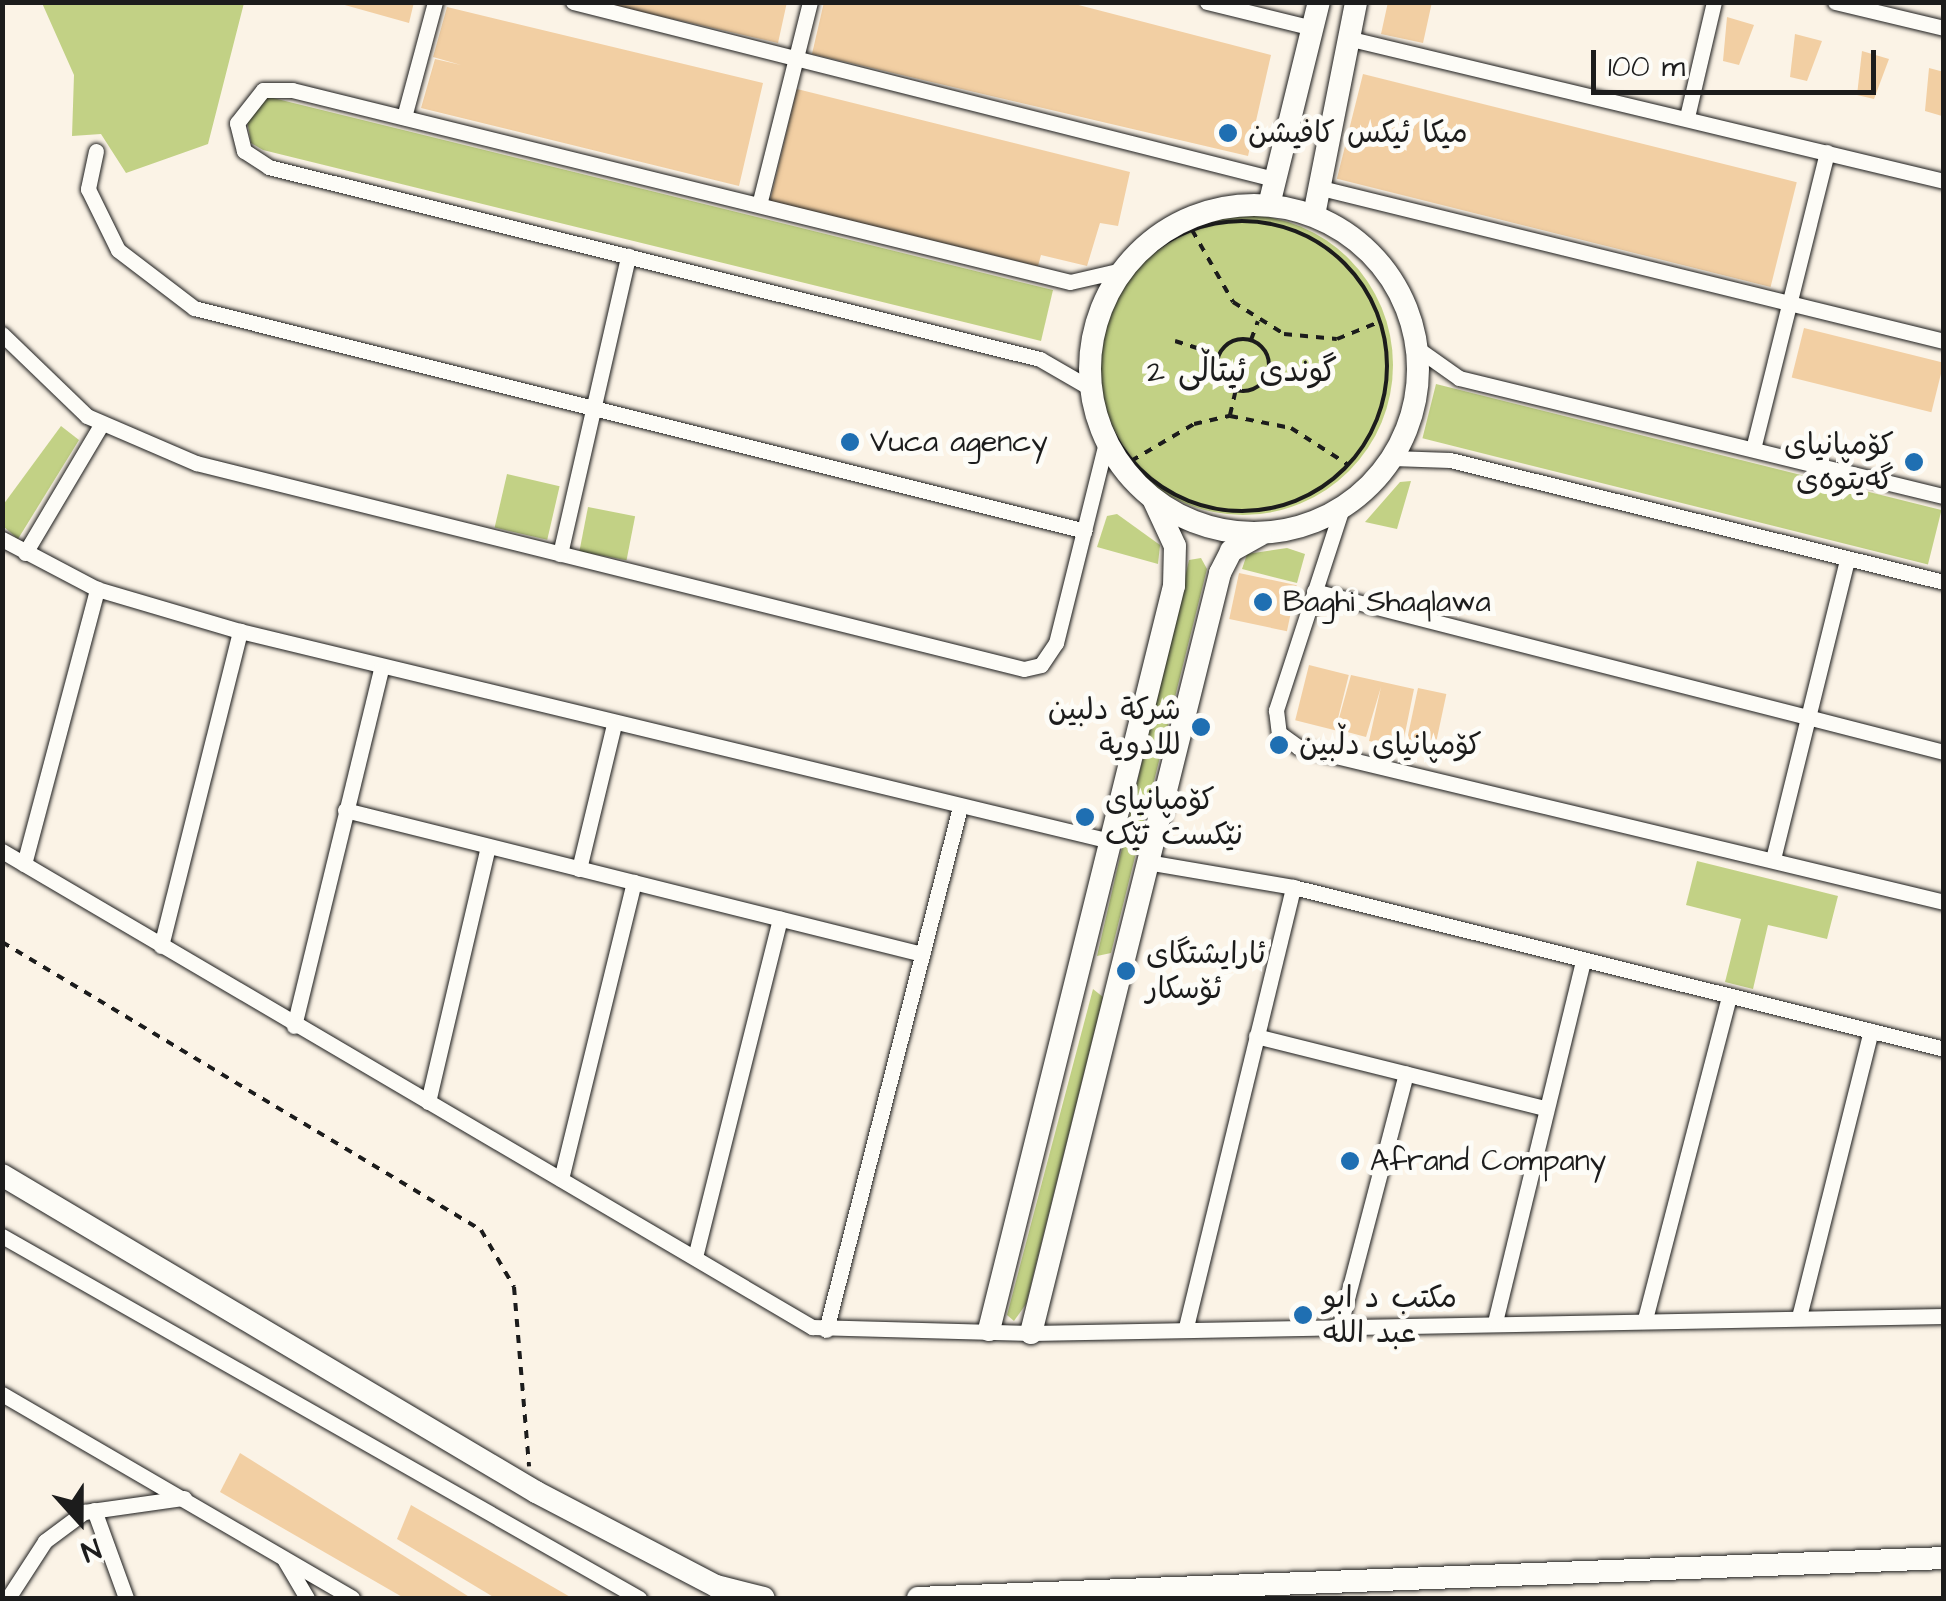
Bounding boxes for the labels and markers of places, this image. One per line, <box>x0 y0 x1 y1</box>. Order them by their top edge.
place label: میکا ئیکس کافیشن <box>1248 115 1468 151</box>
marker: میکا ئیکس کافیشن <box>1217 122 1239 144</box>
place label: Vuca agency <box>870 424 1048 460</box>
place label: کۆمپانیای گەیتوەی <box>1784 427 1894 498</box>
marker: Vuca agency <box>839 431 861 453</box>
marker: کۆمپانیای گەیتوەی <box>1903 451 1925 473</box>
place label: Baghi Shaqlawa <box>1283 584 1491 620</box>
marker: Baghi Shaqlawa <box>1252 591 1274 613</box>
place label: شركة دلبين للادوية <box>1048 692 1181 762</box>
marker: شركة دلبين للادوية <box>1190 716 1212 738</box>
place label: کۆمپانیای دڵبین <box>1299 727 1482 763</box>
marker: کۆمپانیای دڵبین <box>1268 734 1290 756</box>
place label: کۆمپانیای نێکست تێک <box>1105 782 1243 852</box>
marker: کۆمپانیای نێکست تێک <box>1074 806 1096 828</box>
place label: ئارایشتگای ئۆسکار <box>1146 936 1266 1006</box>
marker: ئارایشتگای ئۆسکار <box>1115 960 1137 982</box>
place label: Afrand Company <box>1370 1143 1606 1179</box>
marker: Afrand Company <box>1339 1150 1361 1172</box>
place label: مكتب د ابو عبد الله <box>1323 1280 1457 1350</box>
marker: مكتب د ابو عبد الله <box>1292 1304 1314 1326</box>

